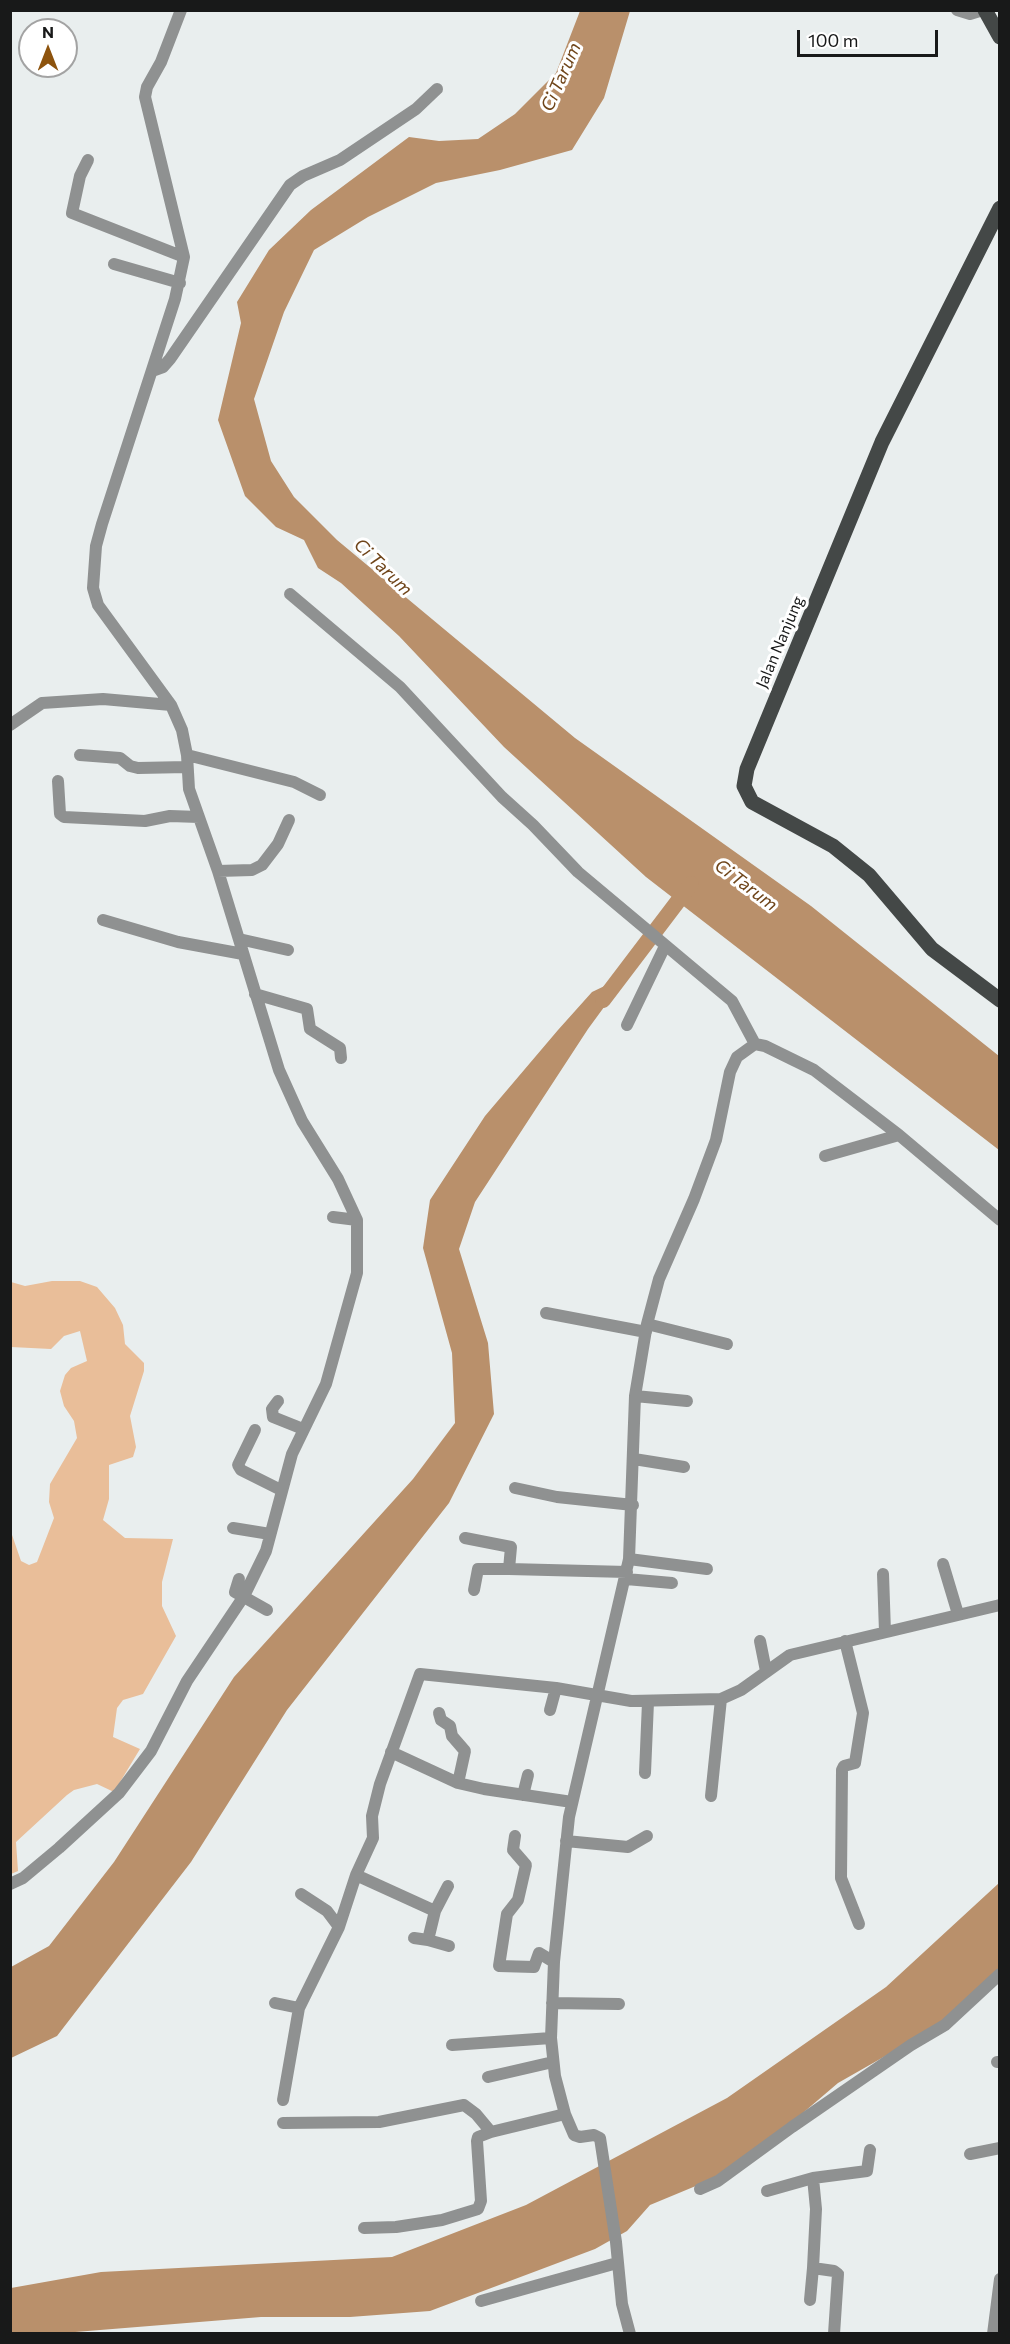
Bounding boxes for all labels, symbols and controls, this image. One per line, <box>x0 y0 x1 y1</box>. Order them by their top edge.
north arrow <box>18 18 78 78</box>
scale bar <box>800 18 941 56</box>
text: N <box>42 22 54 41</box>
text: 100 m <box>808 29 858 51</box>
water label: Ci Tarum <box>536 39 586 115</box>
water label: Ci Tarum <box>349 534 417 600</box>
street label: Jalan Nanjung <box>752 593 808 691</box>
water label: Ci Tarum <box>710 854 782 916</box>

